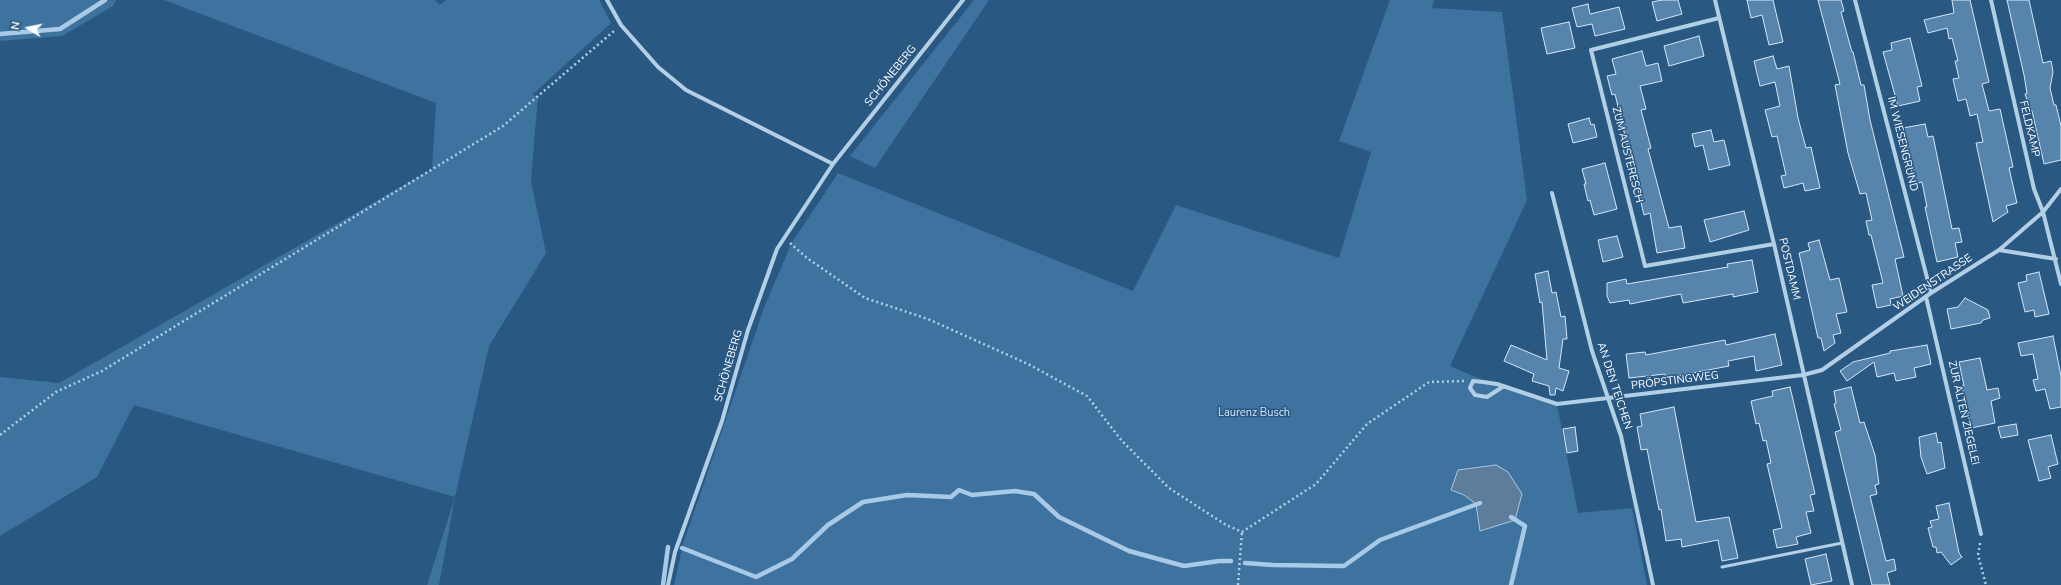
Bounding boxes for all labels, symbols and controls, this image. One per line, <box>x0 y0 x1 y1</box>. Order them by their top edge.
north arrow <box>8 8 48 48</box>
text: N <box>8 20 24 31</box>
street label: SCHÖNEBERG <box>862 43 920 109</box>
street label: IM WIESENGRUND <box>1884 95 1920 193</box>
street label: FELDKAMP <box>2016 99 2042 159</box>
street label: ZUM AUSTERESCH <box>1609 106 1645 204</box>
street label: POSTDAMM <box>1775 237 1803 301</box>
street label: WEIDENSTRASSE <box>1891 252 1975 314</box>
street label: SCHÖNEBERG <box>712 328 746 404</box>
street label: AN DEN TEICHEN <box>1594 341 1634 431</box>
street label: ZUR ALTEN ZIEGELEI <box>1945 360 1981 466</box>
street label: PRÖPSTINGWEG <box>1630 369 1720 393</box>
park label: Laurenz Busch <box>1218 406 1290 420</box>

